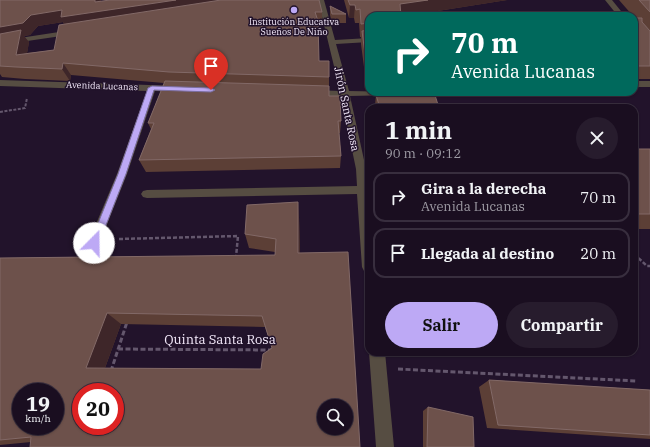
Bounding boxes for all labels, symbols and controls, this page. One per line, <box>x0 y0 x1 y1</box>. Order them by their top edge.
marker: Institución Educativa Sueños De Niño <box>289 5 299 15</box>
place label: Institución Educativa Sueños De Niño <box>249 16 339 37</box>
text: 70 m <box>451 24 518 61</box>
icon: right <box>385 28 437 80</box>
pin <box>194 49 228 90</box>
icon: arrive <box>200 55 222 77</box>
text: Avenida Lucanas <box>451 60 595 83</box>
street label: Jirón Santa Rosa <box>331 66 363 152</box>
street label: Avenida Lucanas <box>66 79 138 92</box>
text: 1 min <box>385 114 452 146</box>
button: close <box>576 117 618 159</box>
text: 90 m · 09:12 <box>385 145 461 162</box>
text: Gira a la derecha <box>421 179 546 198</box>
icon: right <box>387 186 409 208</box>
text: 70 m <box>580 188 616 207</box>
text: Avenida Lucanas <box>421 198 525 215</box>
position arrow <box>73 222 115 264</box>
icon: arrive <box>387 242 409 264</box>
text: Llegada al destino <box>421 244 554 263</box>
text: 20 m <box>580 244 616 263</box>
button: Salir <box>385 302 498 348</box>
button: Compartir <box>506 302 618 348</box>
street label: Quinta Santa Rosa <box>164 331 276 348</box>
speed limit sign: 20 <box>72 383 124 435</box>
text: 19 <box>26 390 50 417</box>
map controls <box>317 399 353 435</box>
button: search <box>317 399 353 435</box>
text: km/h <box>25 412 51 425</box>

